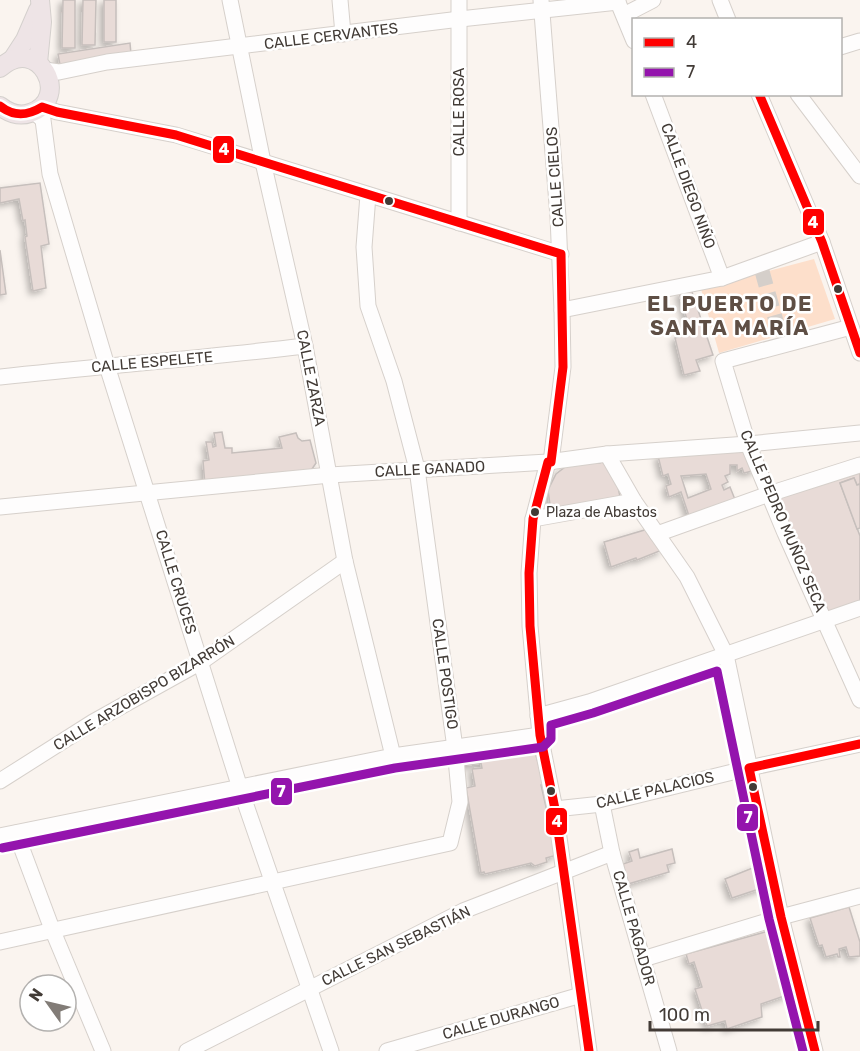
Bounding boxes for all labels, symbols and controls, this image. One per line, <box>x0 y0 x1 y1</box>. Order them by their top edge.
legend <box>632 18 842 96</box>
street label: CALLE CERVANTES <box>263 19 399 53</box>
text: 4 <box>686 31 697 53</box>
text: 7 <box>686 61 695 83</box>
street label: CALLE ROSA <box>450 68 468 156</box>
street label: CALLE DIEGO NIÑO <box>657 121 719 251</box>
street label: CALLE CIELOS <box>543 126 567 228</box>
line badge: 4 <box>212 135 235 164</box>
text: 4 <box>219 140 230 159</box>
unlabelled marker <box>383 195 395 207</box>
line badge: 4 <box>802 208 825 236</box>
text: 4 <box>808 213 819 232</box>
unlabelled marker <box>832 283 844 295</box>
district label: EL PUERTO DE SANTA MARÍA <box>647 291 813 340</box>
street label: CALLE ZARZA <box>293 328 329 428</box>
street label: CALLE ESPELETE <box>90 348 214 376</box>
street label: CALLE PEDRO MUÑOZ SECA <box>736 427 830 615</box>
street label: CALLE GANADO <box>374 457 486 481</box>
place label: Plaza de Abastos <box>546 504 657 521</box>
marker: Plaza de Abastos <box>529 506 541 518</box>
street label: CALLE CRUCES <box>152 528 200 636</box>
street label: CALLE POSTIGO <box>428 617 462 731</box>
street label: CALLE ARZOBISPO BIZARRÓN <box>50 632 238 754</box>
street label: CALLE PALACIOS <box>594 768 716 812</box>
line badge: 7 <box>270 777 293 806</box>
unlabelled marker <box>747 781 759 793</box>
text: 7 <box>276 782 286 801</box>
unlabelled marker <box>545 785 557 797</box>
line badge: 7 <box>736 803 759 832</box>
line badge: 4 <box>545 807 568 836</box>
text: 7 <box>743 808 753 827</box>
text: 4 <box>552 812 563 831</box>
street label: CALLE PAGADOR <box>609 868 659 988</box>
street label: CALLE SAN SEBASTIÁN <box>319 902 473 990</box>
north arrow <box>18 973 78 1033</box>
text: N <box>25 985 47 1005</box>
street label: CALLE DURANGO <box>440 993 562 1043</box>
scale bar <box>650 994 818 1032</box>
text: 100 m <box>659 1004 710 1026</box>

